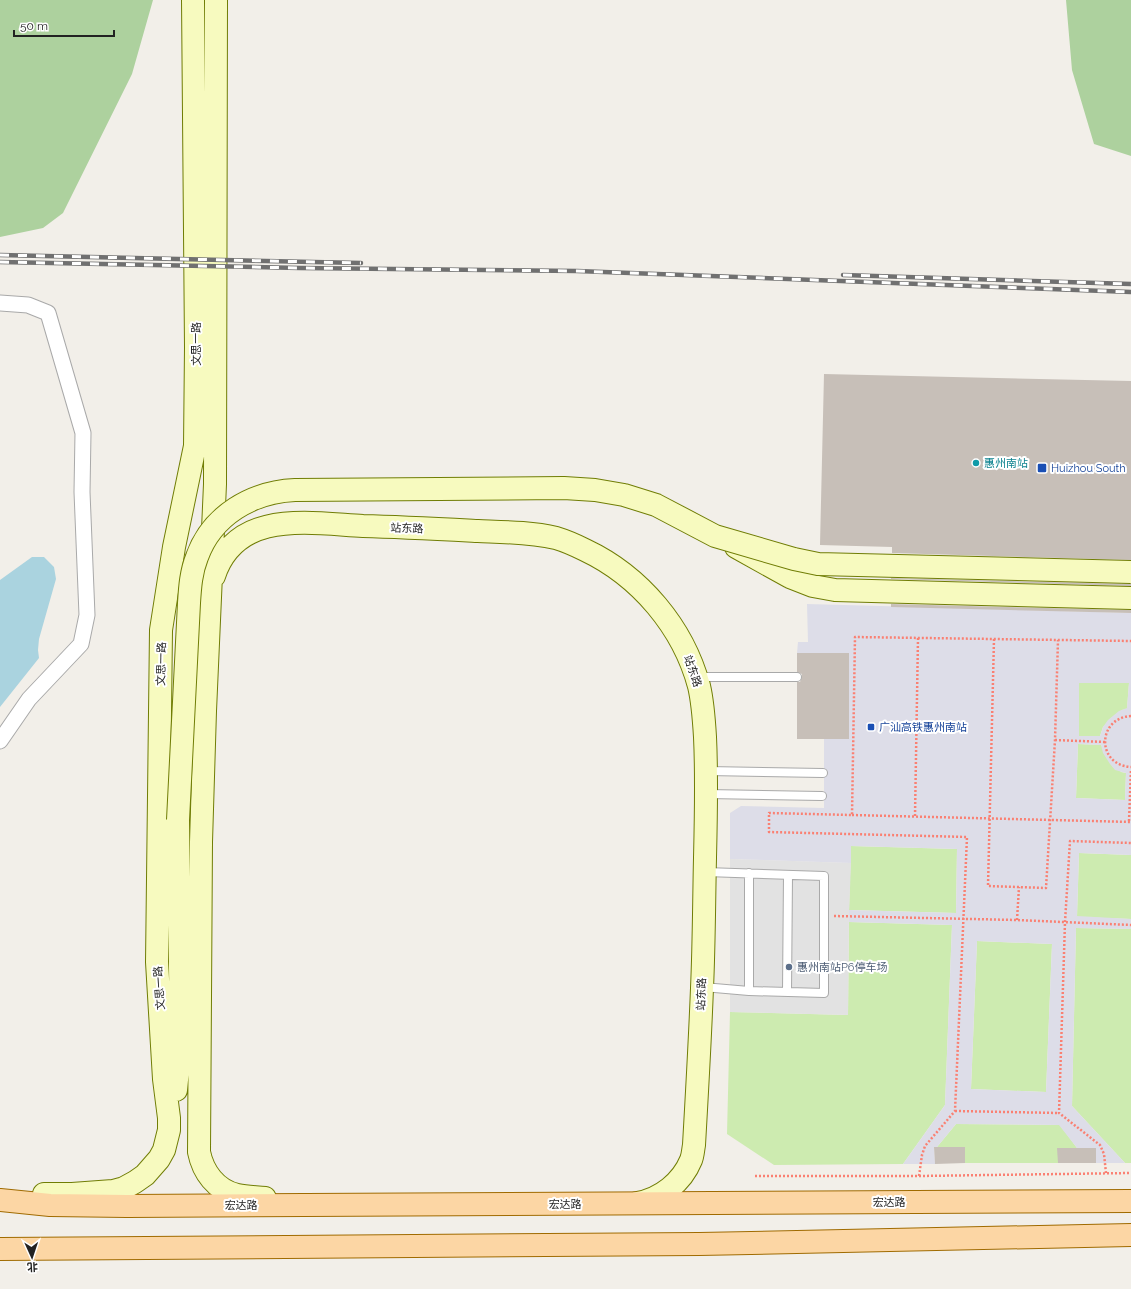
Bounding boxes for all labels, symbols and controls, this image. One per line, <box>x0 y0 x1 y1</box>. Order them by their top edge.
scale bar <box>14 12 114 38</box>
text: 50 m <box>20 19 48 33</box>
street label: 文思一路 <box>190 322 203 366</box>
place label: 惠州南站 <box>984 457 1028 470</box>
marker: 惠州南站 <box>971 458 981 468</box>
marker: Huizhou South <box>1036 462 1048 474</box>
place label: Huizhou South <box>1051 462 1126 475</box>
street label: 站东路 <box>390 521 424 536</box>
street label: 文思一路 <box>155 642 168 686</box>
street label: 站东路 <box>681 653 704 689</box>
place label: 广汕高铁惠州南站 <box>879 721 967 734</box>
marker: 广汕高铁惠州南站 <box>866 722 876 732</box>
place label: 惠州南站P6停车场 <box>797 961 887 974</box>
marker: 惠州南站P6停车场 <box>784 962 794 972</box>
street label: 文思一路 <box>151 966 168 1010</box>
street label: 站东路 <box>694 977 709 1011</box>
street label: 宏达路 <box>873 1196 906 1209</box>
street label: 宏达路 <box>549 1198 582 1211</box>
street label: 宏达路 <box>225 1199 258 1212</box>
north arrow <box>12 1237 52 1277</box>
text: 北 <box>27 1260 38 1273</box>

